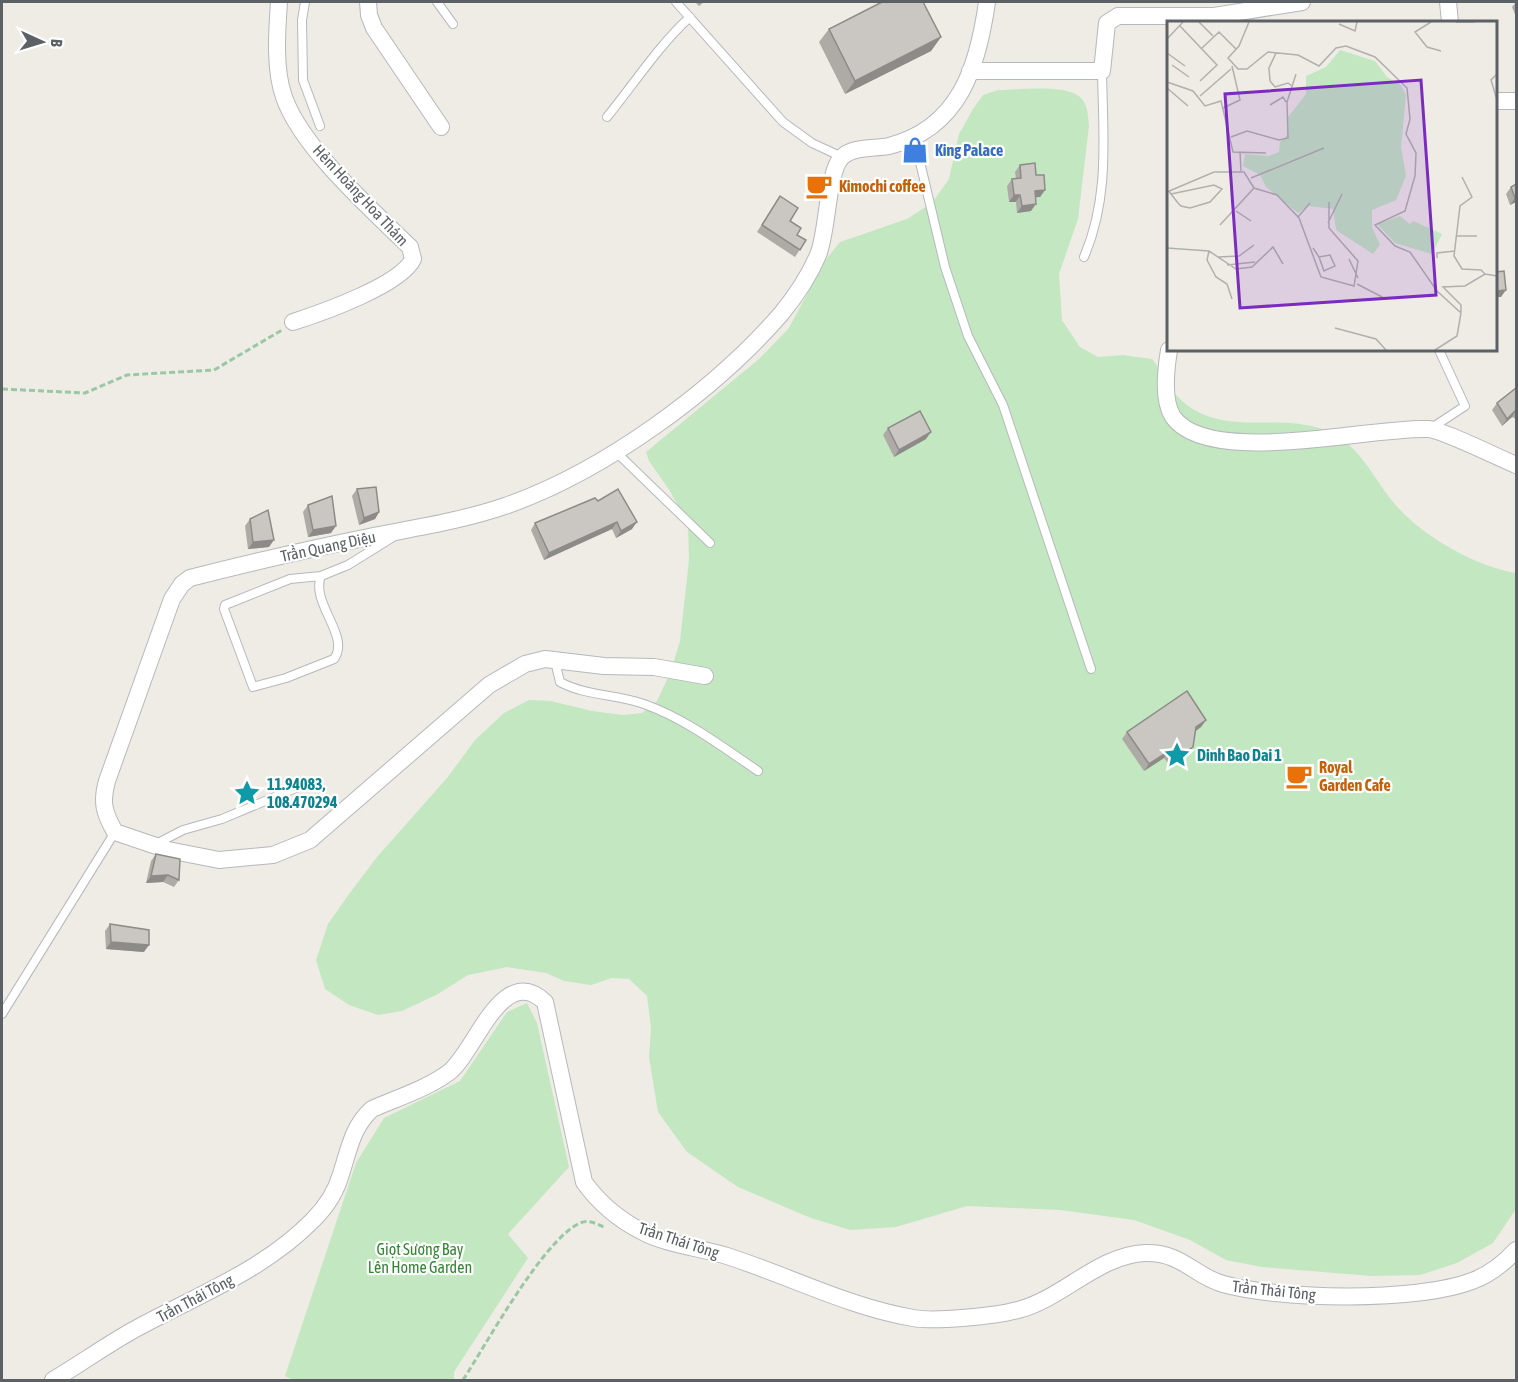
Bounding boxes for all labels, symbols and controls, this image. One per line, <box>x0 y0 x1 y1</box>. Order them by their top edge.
north arrow <box>12 12 72 72</box>
inset map <box>1167 21 1497 351</box>
text: B <box>48 39 66 48</box>
shop icon: King Palace <box>900 135 930 165</box>
street label: Hẻm Hoàng Hoa Thám <box>309 141 412 250</box>
place label: King Palace <box>935 141 1003 159</box>
cafe icon: Kimochi coffee <box>804 171 834 201</box>
place label: Kimochi coffee <box>839 177 926 195</box>
street label: Trần Quang Diệu <box>279 526 377 566</box>
place icon: Dinh Bao Dai 1 <box>1162 740 1192 770</box>
place label: Dinh Bao Dai 1 <box>1197 746 1282 764</box>
place label: Royal Garden Cafe <box>1319 758 1391 794</box>
cafe icon: Royal Garden Cafe <box>1284 761 1314 791</box>
place label: 11.94083, 108.470294 <box>267 775 338 811</box>
place icon: 11.94083, 108.470294 <box>232 778 262 808</box>
street label: Trần Thái Tông <box>636 1218 722 1263</box>
park label: Giọt Sương Bay Lên Home Garden <box>368 1240 472 1276</box>
street label: Trần Thái Tông <box>153 1269 237 1327</box>
street label: Trần Thái Tông <box>1231 1276 1317 1304</box>

